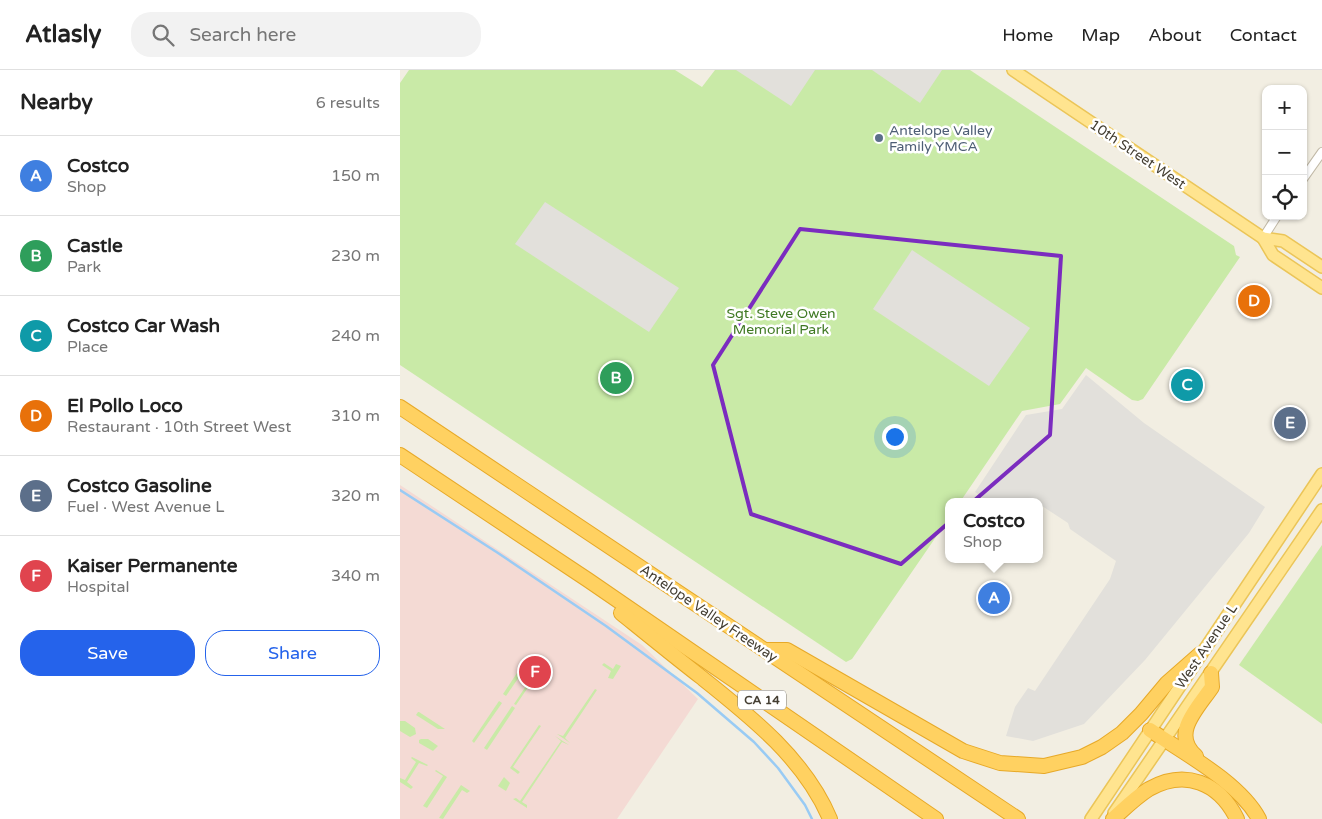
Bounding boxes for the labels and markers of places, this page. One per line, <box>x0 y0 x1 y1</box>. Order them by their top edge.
place label: Antelope Valley Family YMCA <box>889 122 993 155</box>
marker: Antelope Valley Family YMCA <box>873 132 885 144</box>
pin: D <box>1238 282 1270 320</box>
pin: B <box>600 359 632 397</box>
pin: C <box>1171 366 1203 404</box>
pin: E <box>1274 404 1306 442</box>
pin: A <box>978 579 1010 617</box>
pin: F <box>519 653 551 691</box>

